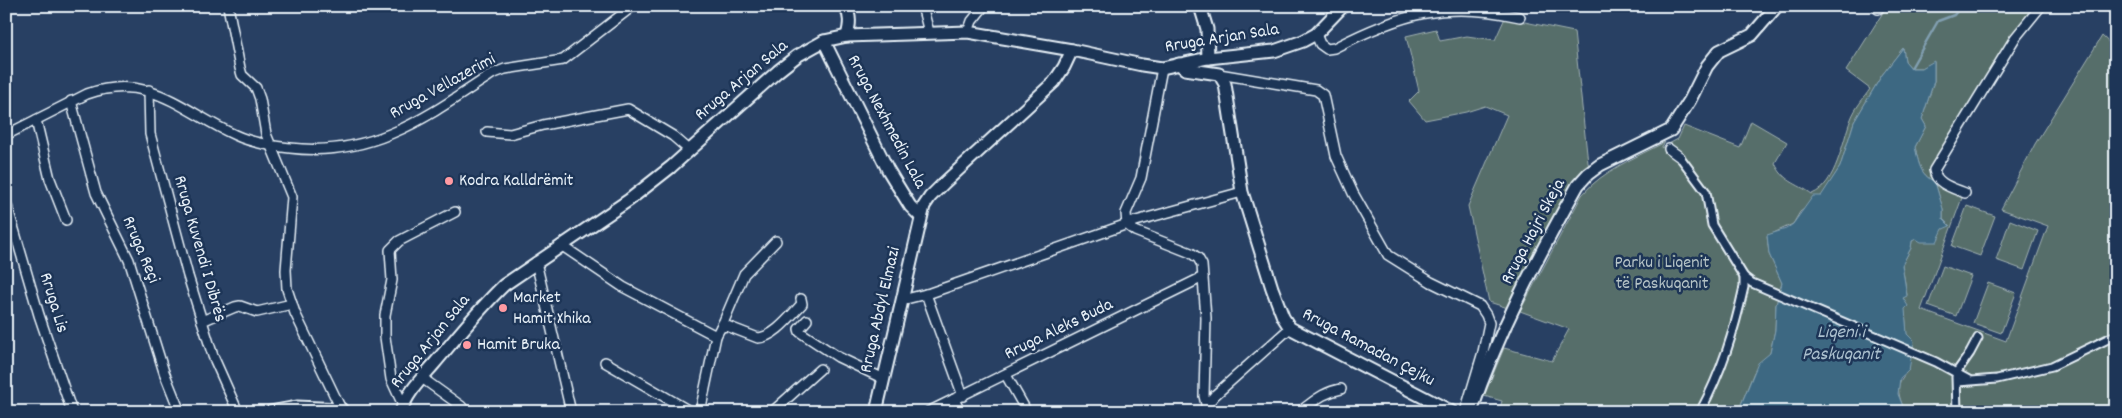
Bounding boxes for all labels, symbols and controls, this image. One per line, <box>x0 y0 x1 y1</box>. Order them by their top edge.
street label: Rruga Arjan Sala <box>1163 18 1281 60</box>
street label: Rruga Arjan Sala <box>690 34 794 127</box>
street label: Rruga Vellazerimi <box>385 48 501 126</box>
street label: Rruga Nexhmedin Lala <box>840 51 932 194</box>
place label: Kodra Kalldrëmit <box>459 169 574 194</box>
street label: Rruga Kuvendi I Dibrës <box>166 173 232 325</box>
street label: Rruga Hajri Skeja <box>1496 174 1573 289</box>
marker: Kodra Kalldrëmit <box>443 175 455 187</box>
street label: Rruga Reçi <box>115 212 165 288</box>
street label: Rruga Abdyl Elmazi <box>854 244 908 376</box>
park label: Parku i Liqenit të Paskuqanit <box>1615 251 1710 297</box>
street label: Rruga Lis <box>32 270 74 336</box>
place label: Market Hamit Xhika <box>513 286 591 332</box>
street label: Rruga Arjan Sala <box>385 289 477 394</box>
street label: Rruga Aleks Buda <box>1001 293 1118 367</box>
marker: Market Hamit Xhika <box>497 302 509 314</box>
street label: Rruga Ramadan Çejku <box>1297 302 1439 394</box>
water label: Liqeni i Paskuqanit <box>1802 320 1882 369</box>
place label: Hamit Bruka <box>477 333 560 358</box>
marker: Hamit Bruka <box>461 339 473 351</box>

